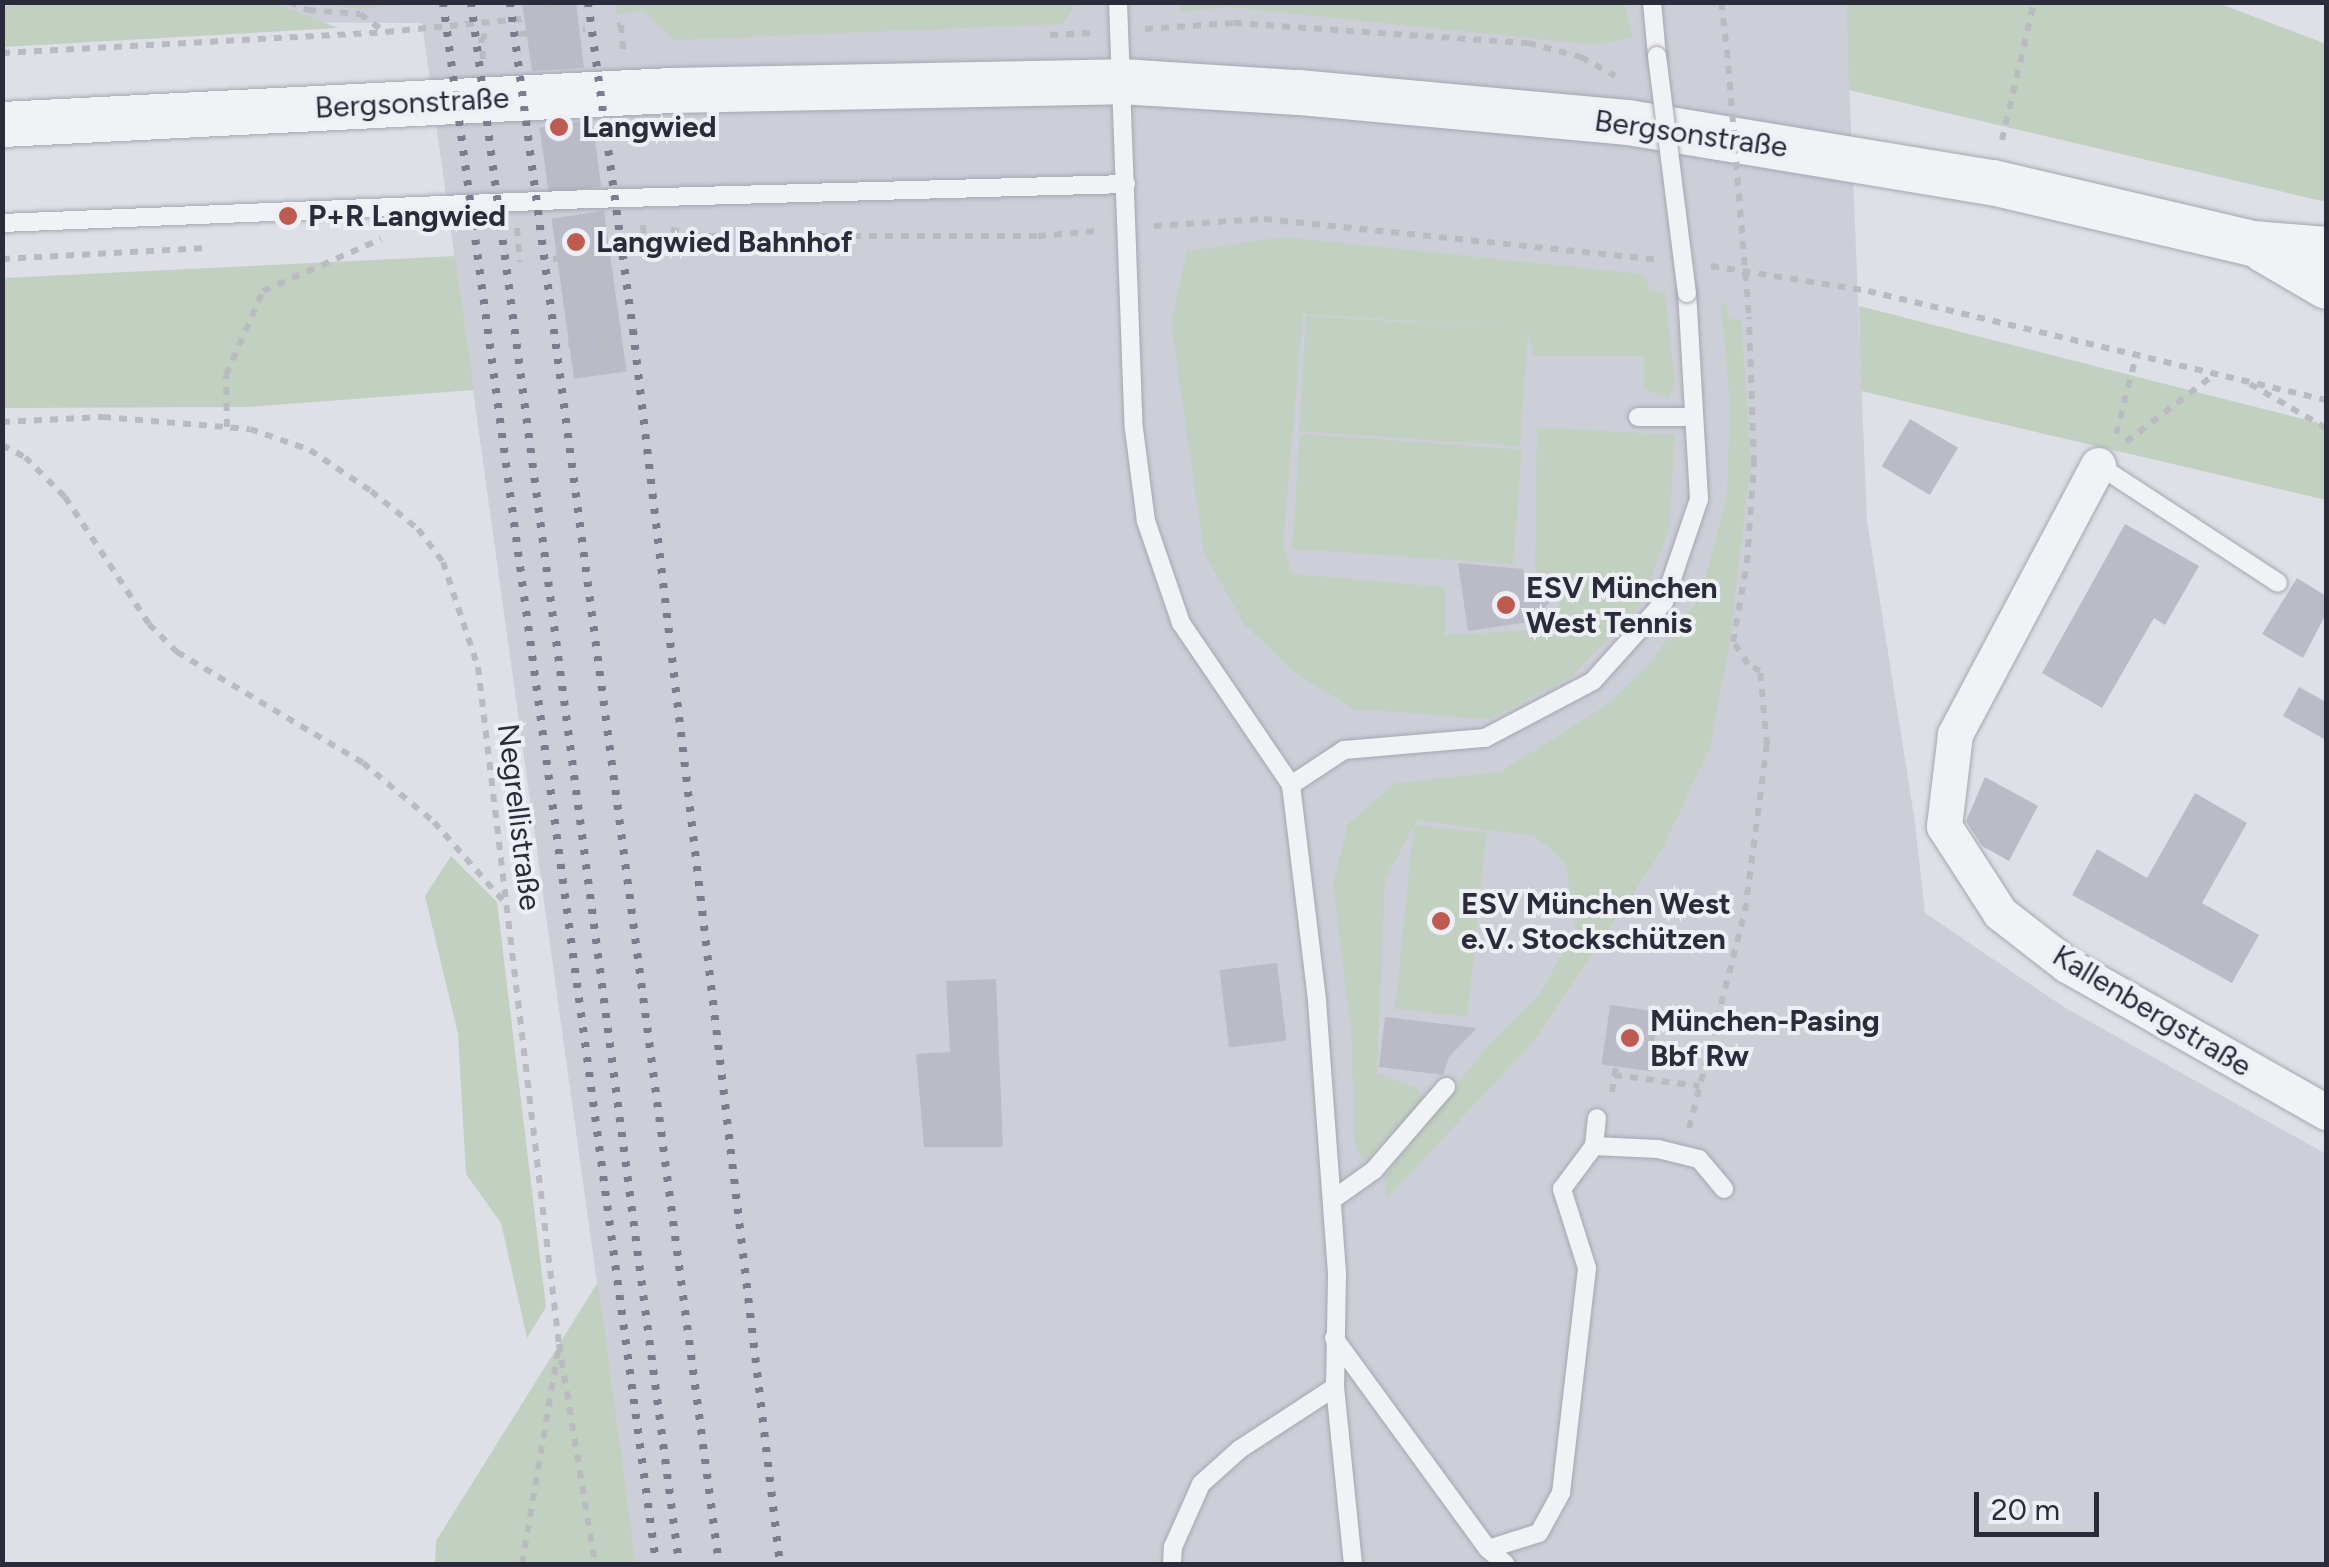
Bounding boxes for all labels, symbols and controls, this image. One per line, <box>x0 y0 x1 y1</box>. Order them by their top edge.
street label: Bergsonstraße <box>314 80 510 126</box>
street label: Bergsonstraße <box>1592 103 1790 165</box>
place label: Langwied <box>582 109 717 145</box>
marker: Langwied <box>546 114 572 140</box>
place label: P+R Langwied <box>308 198 506 234</box>
marker: P+R Langwied <box>277 205 299 227</box>
place label: Langwied Bahnhof <box>596 224 852 260</box>
marker: Langwied Bahnhof <box>565 231 587 253</box>
place label: ESV München West Tennis <box>1526 570 1718 640</box>
marker: ESV München West Tennis <box>1495 594 1517 616</box>
street label: Negrellistraße <box>490 722 548 912</box>
place label: ESV München West e.V. Stockschützen <box>1461 886 1731 956</box>
marker: ESV München West e.V. Stockschützen <box>1430 910 1452 932</box>
street label: Kallenbergstraße <box>2046 938 2258 1084</box>
place label: München-Pasing Bbf Rw <box>1650 1003 1880 1074</box>
marker: München-Pasing Bbf Rw <box>1619 1027 1641 1049</box>
scale bar <box>1979 1472 2104 1534</box>
text: 20 m <box>1991 1491 2060 1528</box>

